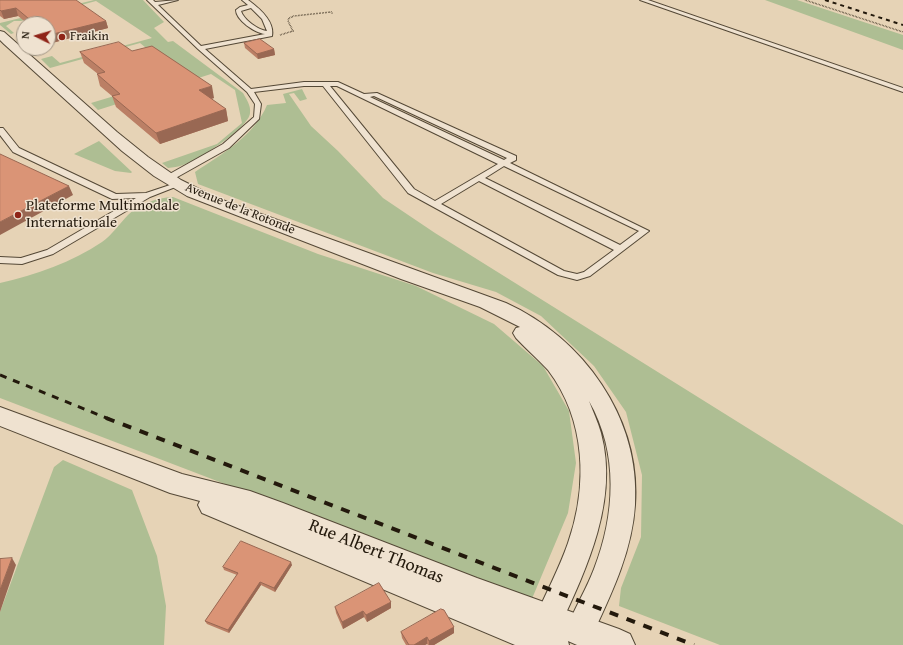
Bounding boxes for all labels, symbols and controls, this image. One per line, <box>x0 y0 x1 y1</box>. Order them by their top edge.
north arrow <box>16 16 56 56</box>
place label: Fraikin <box>70 29 109 45</box>
text: N <box>17 31 33 39</box>
marker: Fraikin <box>57 32 67 42</box>
street label: Avenue de la Rotonde <box>183 180 297 238</box>
place label: Plateforme Multimodale Internationale <box>26 197 179 232</box>
marker: Plateforme Multimodale Internationale <box>13 210 23 220</box>
street label: Rue Albert Thomas <box>305 515 447 589</box>

